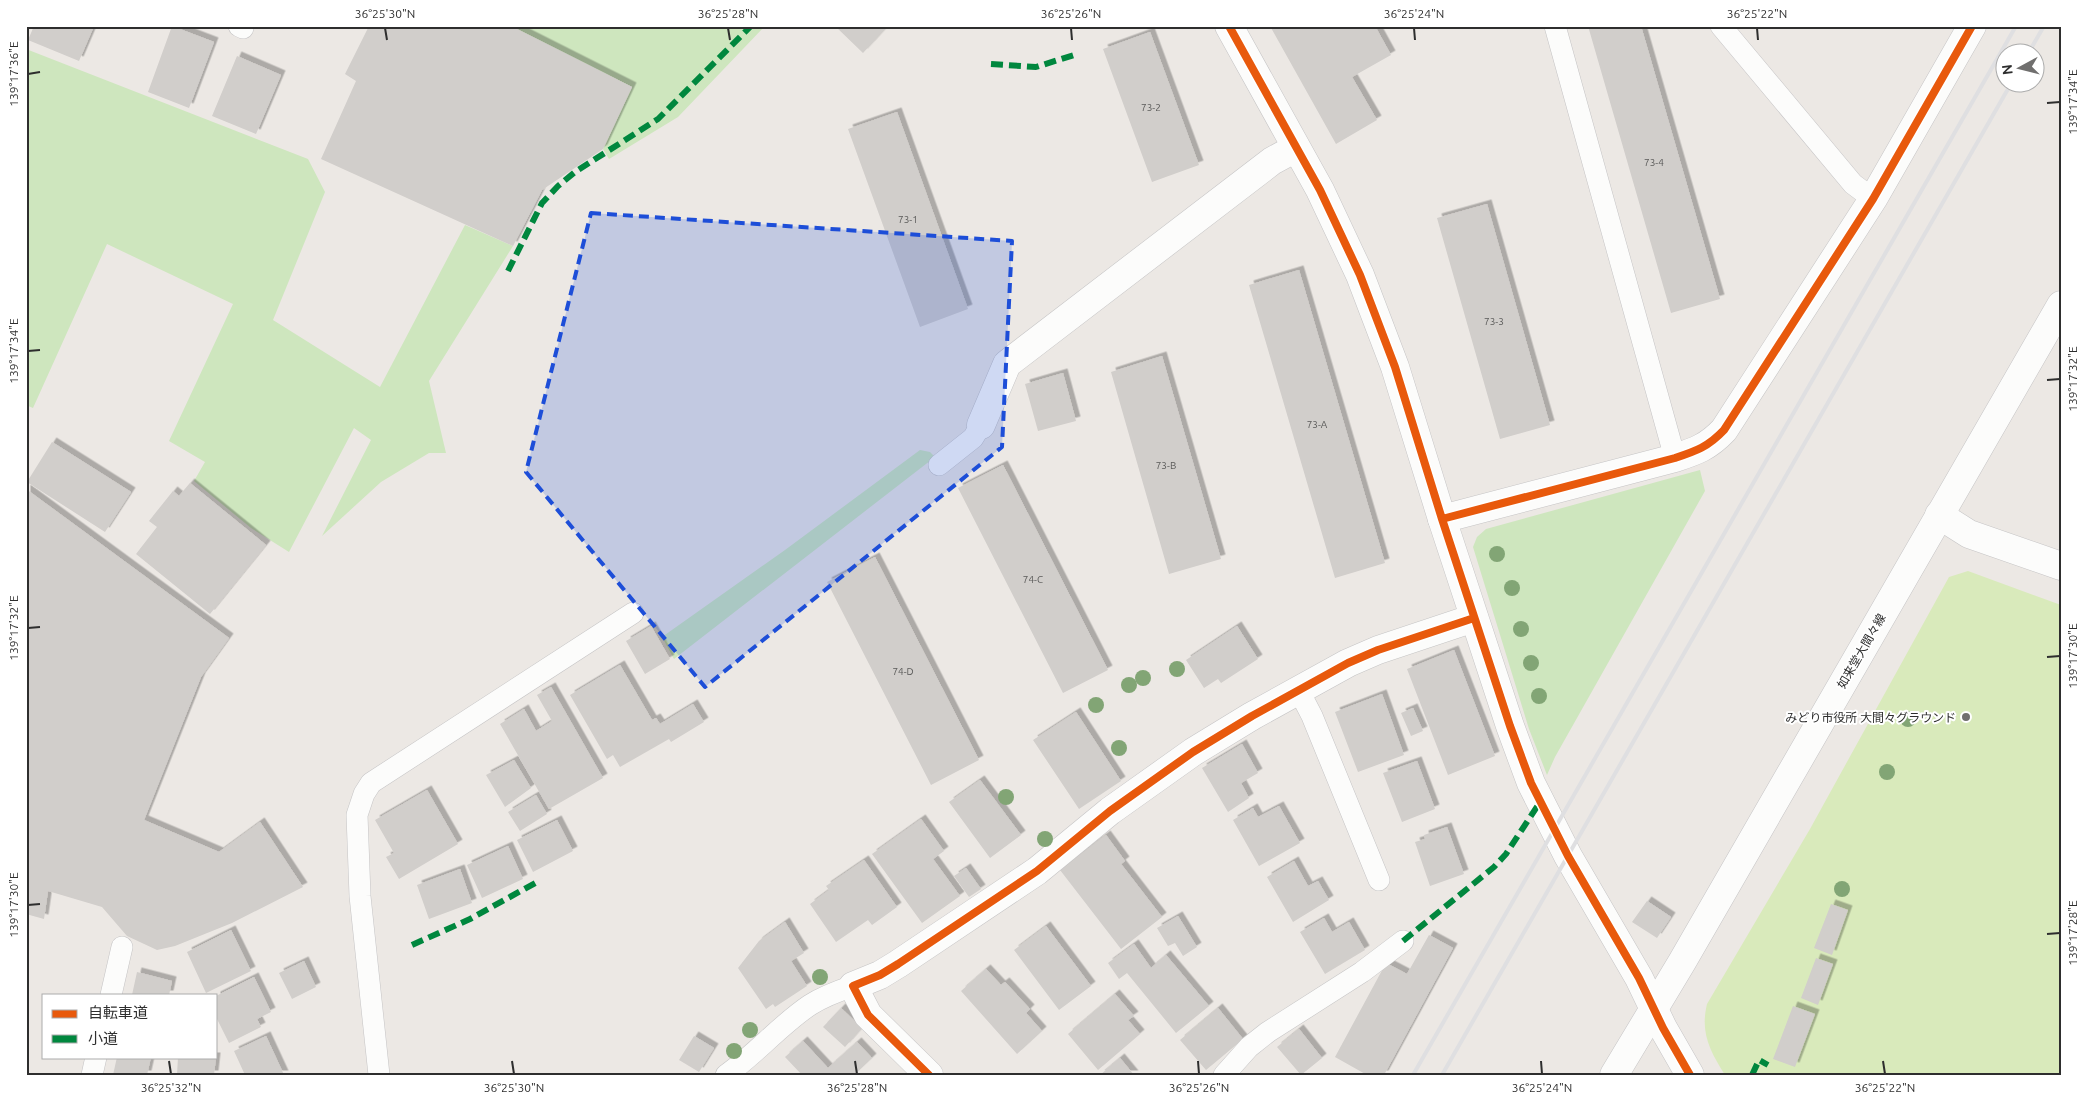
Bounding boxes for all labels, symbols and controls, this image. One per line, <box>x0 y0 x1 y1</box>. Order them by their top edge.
text: 36°25'30"N <box>355 7 415 20</box>
text: 36°25'28"N <box>698 7 758 20</box>
text: 36°25'26"N <box>1041 7 1101 20</box>
text: 36°25'24"N <box>1384 7 1444 20</box>
text: 36°25'22"N <box>1727 7 1787 20</box>
text: 139°17'36"E <box>7 41 20 107</box>
north arrow <box>1994 42 2044 92</box>
text: N <box>1999 63 2016 76</box>
text: 139°17'34"E <box>2066 69 2079 135</box>
house number: 73-2 <box>1141 102 1161 113</box>
house number: 73-4 <box>1644 157 1664 168</box>
house number: 73-1 <box>898 214 918 225</box>
house number: 73-3 <box>1484 316 1504 327</box>
text: 139°17'34"E <box>7 318 20 384</box>
text: 139°17'32"E <box>2066 346 2079 412</box>
house number: 73-A <box>1307 419 1328 430</box>
house number: 73-B <box>1156 460 1176 471</box>
house number: 74-C <box>1023 574 1043 585</box>
text: 139°17'32"E <box>7 595 20 661</box>
street label: 如来堂大間々線 <box>1834 611 1888 691</box>
text: 139°17'30"E <box>2066 623 2079 689</box>
house number: 74-D <box>892 666 914 677</box>
place label: みどり市役所 大間々グラウンド <box>1785 711 1956 724</box>
marker: みどり市役所 大間々グラウンド <box>1960 711 1972 723</box>
text: 139°17'30"E <box>7 872 20 938</box>
text: 139°17'28"E <box>2066 900 2079 966</box>
legend <box>42 994 218 1058</box>
text: 自転車道 <box>88 1004 148 1021</box>
text: 小道 <box>88 1030 118 1047</box>
text: 36°25'32"N <box>141 1081 201 1094</box>
text: 36°25'30"N <box>484 1081 544 1094</box>
text: 36°25'28"N <box>827 1081 887 1094</box>
text: 36°25'26"N <box>1169 1081 1229 1094</box>
text: 36°25'24"N <box>1512 1081 1572 1094</box>
text: 36°25'22"N <box>1855 1081 1915 1094</box>

